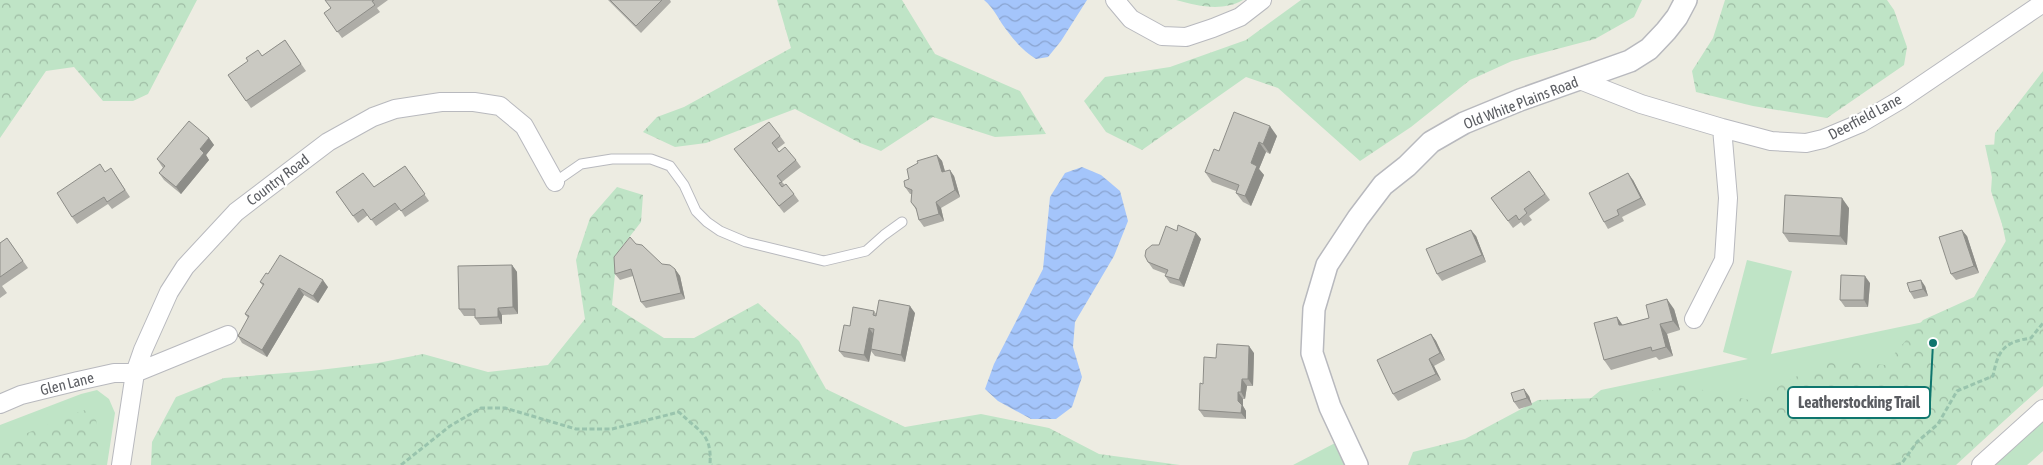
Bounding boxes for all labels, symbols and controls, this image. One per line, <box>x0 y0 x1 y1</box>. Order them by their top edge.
street label: Old White Plains Road <box>1461 73 1581 132</box>
street label: Deerfield Lane <box>1825 90 1904 143</box>
street label: Country Road <box>243 151 312 209</box>
street label: Glen Lane <box>38 369 96 398</box>
callout: Leatherstocking Trail <box>1788 387 1930 418</box>
text: Leatherstocking Trail <box>1798 393 1921 411</box>

